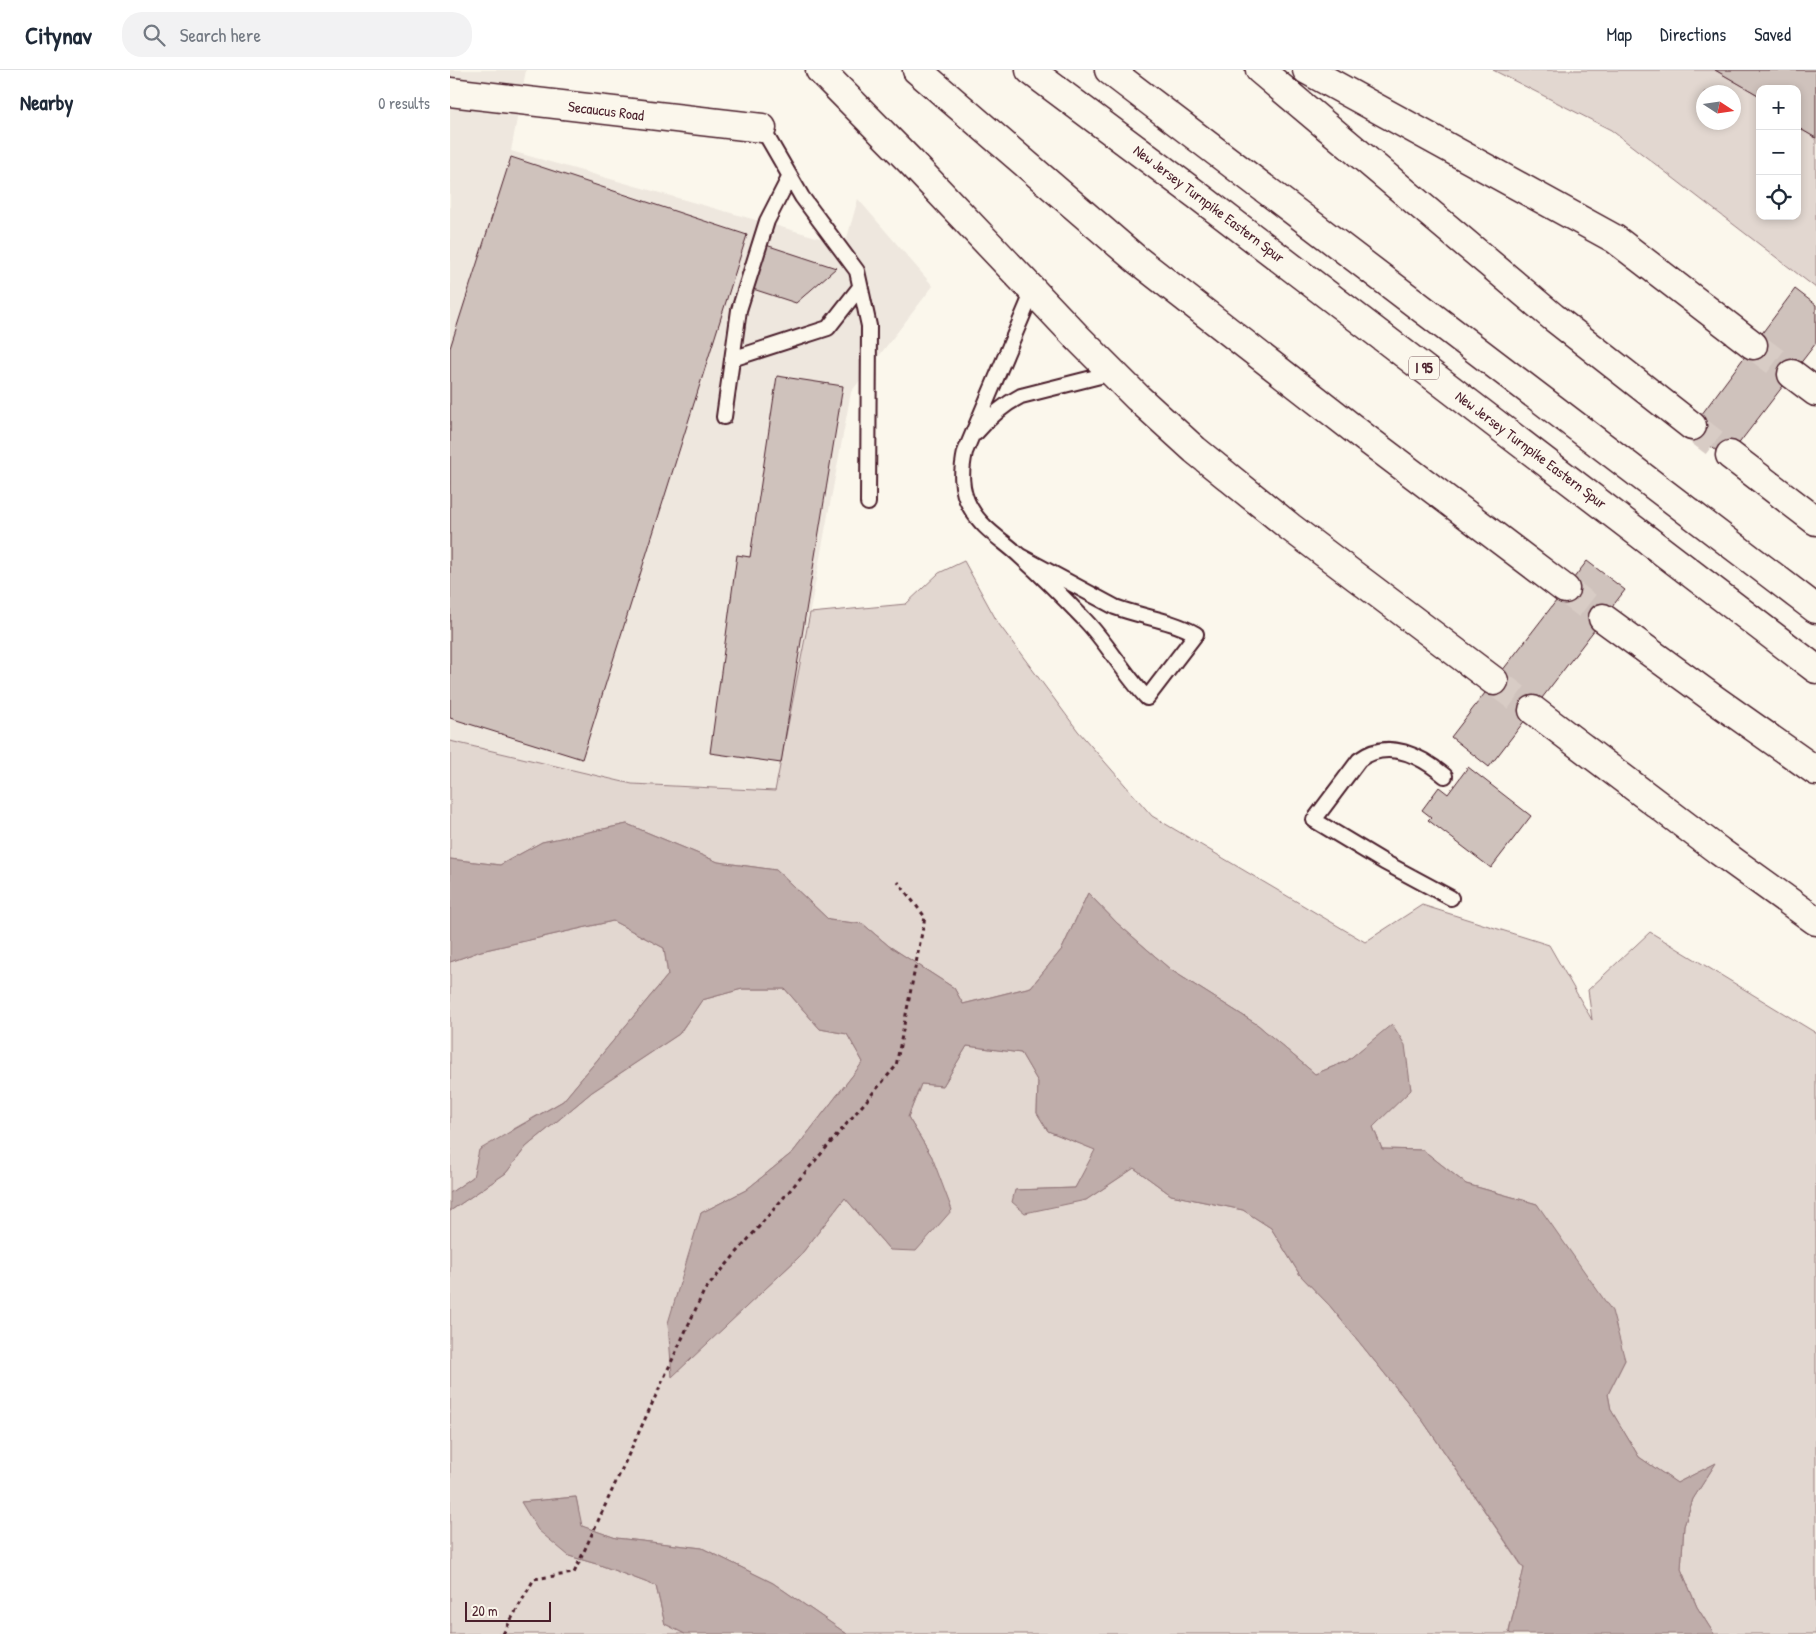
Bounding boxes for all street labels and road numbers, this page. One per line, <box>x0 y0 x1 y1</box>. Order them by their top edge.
street label: Secaucus Road <box>567 95 645 126</box>
street label: New Jersey Turnpike Eastern Spur <box>1129 140 1290 268</box>
road number: I 95 <box>1409 356 1439 380</box>
street label: New Jersey Turnpike Eastern Spur <box>1451 386 1612 514</box>

